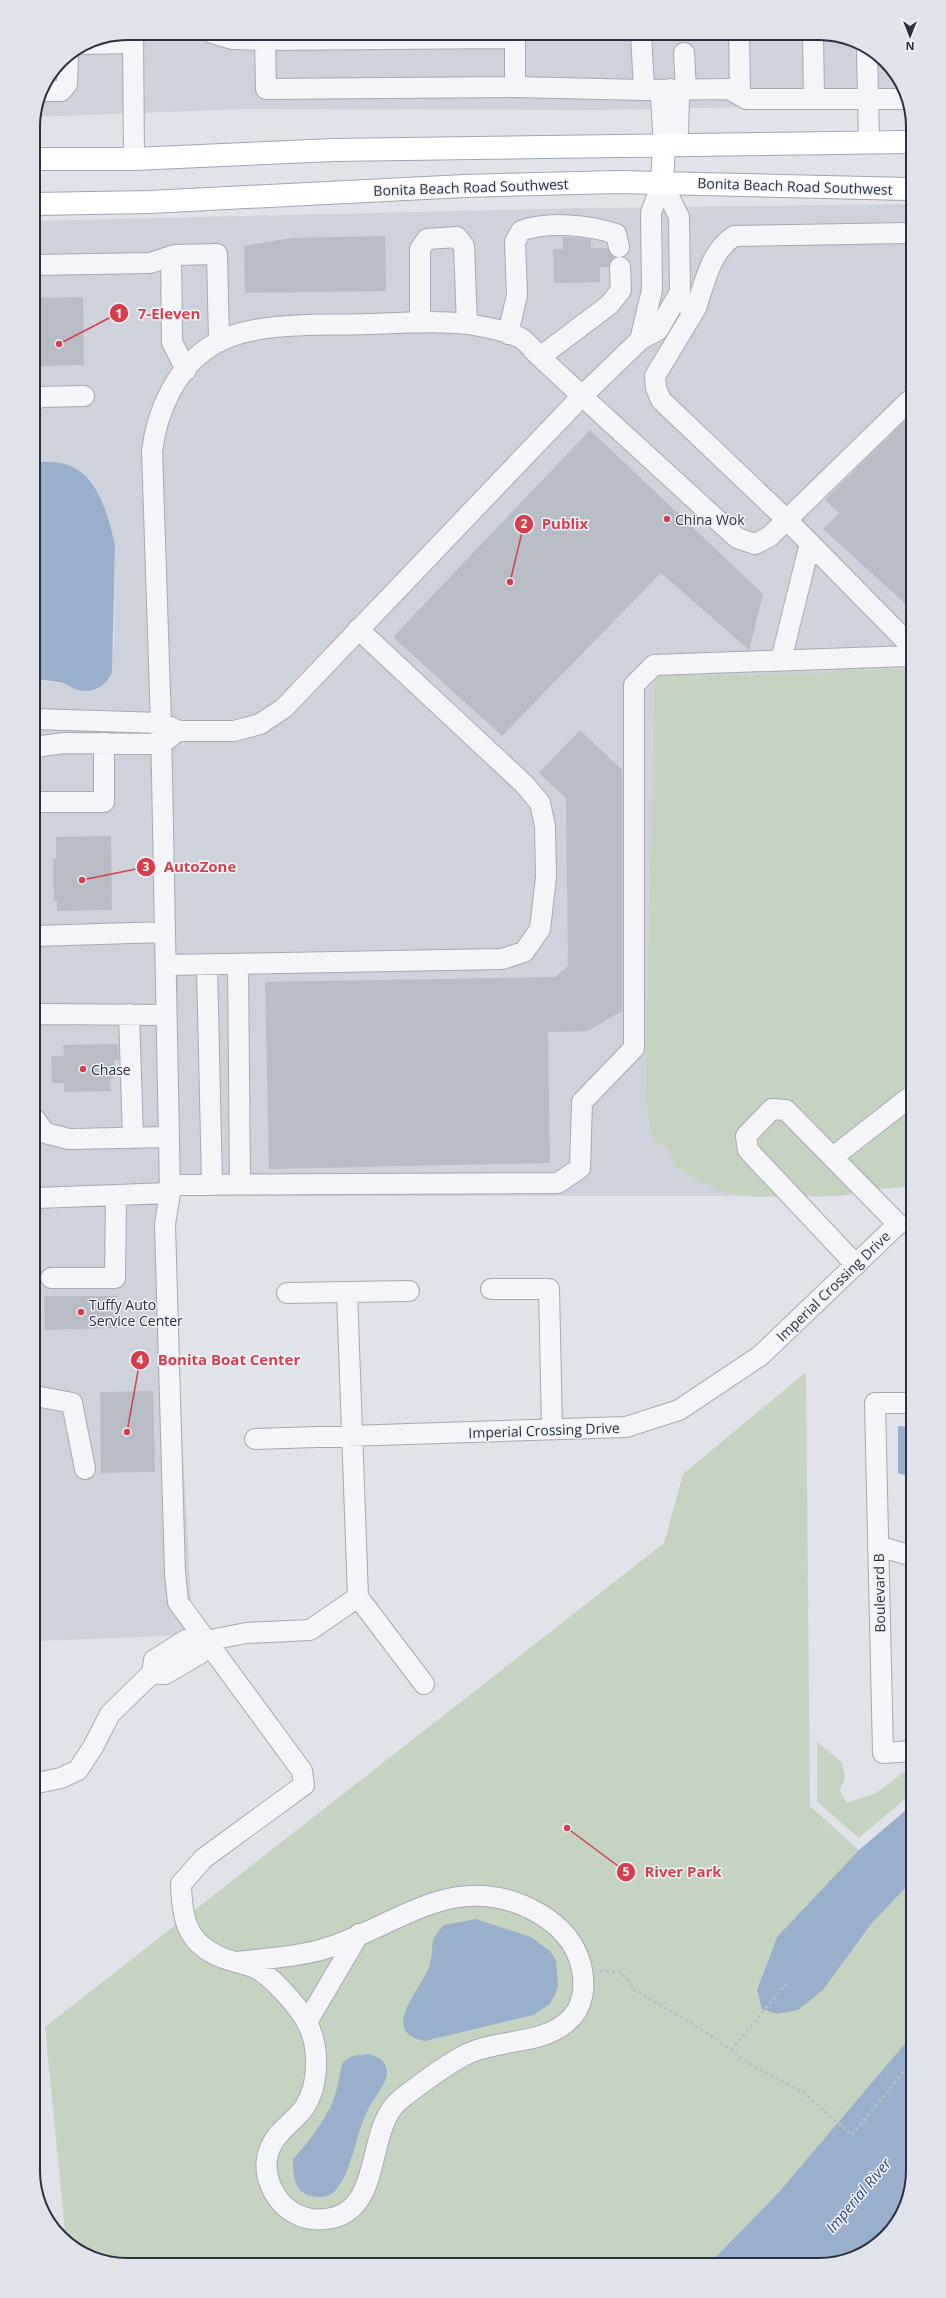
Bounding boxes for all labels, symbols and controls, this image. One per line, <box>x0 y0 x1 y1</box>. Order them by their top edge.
north arrow <box>890 16 930 56</box>
text: N <box>906 39 914 54</box>
street label: Bonita Beach Road Southwest <box>697 173 893 199</box>
street label: Bonita Beach Road Southwest <box>373 174 569 200</box>
callout: 7-Eleven <box>109 300 208 327</box>
text: 7-Eleven <box>138 303 200 323</box>
text: 1 <box>116 305 122 322</box>
callout: Publix <box>514 510 596 537</box>
place label: China Wok <box>675 510 745 529</box>
text: Publix <box>542 513 589 533</box>
marker: China Wok <box>662 514 672 524</box>
text: 2 <box>521 515 528 532</box>
callout: AutoZone <box>136 853 244 880</box>
text: AutoZone <box>164 856 236 876</box>
text: 3 <box>143 858 150 875</box>
place label: Chase <box>91 1060 131 1079</box>
marker: Chase <box>78 1064 88 1074</box>
street label: Imperial Crossing Drive <box>772 1226 894 1345</box>
place label: Tuffy Auto Service Center <box>89 1295 183 1330</box>
marker: Tuffy Auto Service Center <box>76 1307 86 1317</box>
callout: Bonita Boat Center <box>130 1347 309 1374</box>
text: Bonita Boat Center <box>158 1349 300 1369</box>
text: 4 <box>137 1351 144 1368</box>
street label: Imperial Crossing Drive <box>468 1418 620 1442</box>
street label: Boulevard B <box>869 1553 889 1633</box>
callout: River Park <box>616 1859 729 1886</box>
text: River Park <box>644 1861 722 1881</box>
text: 5 <box>623 1863 630 1880</box>
water label: Imperial River <box>821 2153 896 2237</box>

